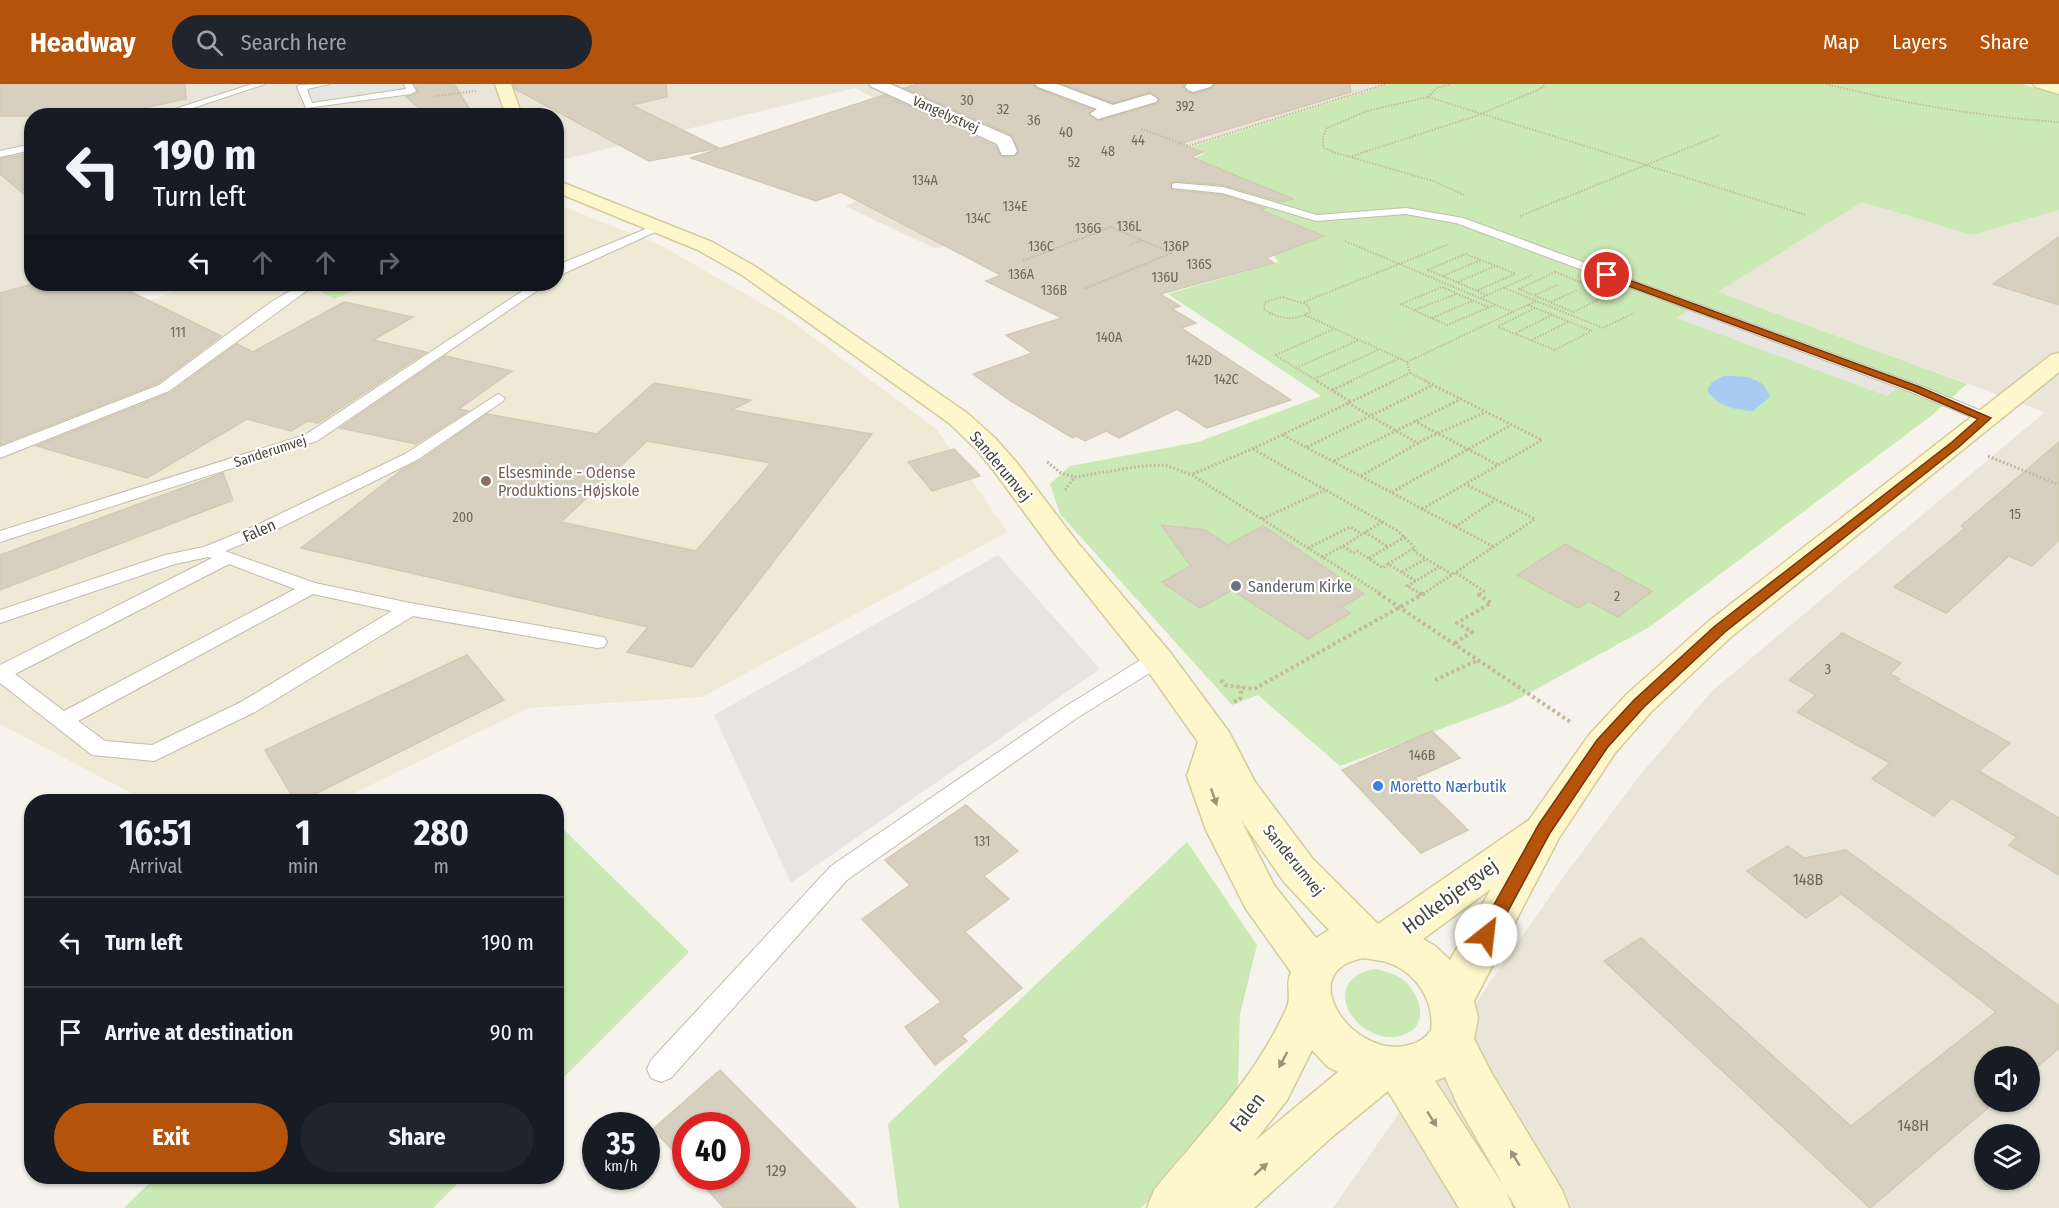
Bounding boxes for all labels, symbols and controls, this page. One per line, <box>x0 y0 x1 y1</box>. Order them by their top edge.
search box <box>172 15 592 69</box>
text: Headway <box>30 26 136 59</box>
icon: search <box>193 26 226 59</box>
text: Search here <box>241 29 347 56</box>
text: Map <box>1823 29 1859 55</box>
text: Layers <box>1892 29 1947 55</box>
text: Share <box>1980 29 2029 55</box>
street label: Vangelystvej <box>910 92 982 137</box>
house number: 30 <box>960 92 974 109</box>
house number: 392 <box>1176 98 1194 115</box>
house number: 32 <box>997 101 1009 118</box>
house number: 36 <box>1027 112 1041 129</box>
house number: 40 <box>1059 124 1073 141</box>
text: 190 m <box>153 130 256 180</box>
icon: left <box>54 132 132 210</box>
house number: 44 <box>1131 132 1145 149</box>
house number: 48 <box>1101 143 1115 160</box>
house number: 52 <box>1068 154 1080 171</box>
house number: 134A <box>912 172 939 189</box>
text: Turn left <box>153 181 246 213</box>
house number: 134E <box>1002 198 1028 215</box>
house number: 134C <box>965 210 991 227</box>
house number: 136L <box>1117 218 1141 235</box>
house number: 136G <box>1075 220 1101 237</box>
house number: 136C <box>1028 238 1054 255</box>
house number: 136P <box>1163 238 1189 255</box>
icon: left <box>183 246 216 279</box>
icon: ahead <box>246 246 279 279</box>
icon: ahead <box>309 246 342 279</box>
icon: right <box>372 246 405 279</box>
pin <box>1581 249 1632 300</box>
house number: 136S <box>1186 256 1212 273</box>
icon: arrive <box>1590 258 1623 291</box>
house number: 136A <box>1008 266 1035 283</box>
house number: 136U <box>1152 269 1178 286</box>
house number: 136B <box>1041 282 1068 299</box>
house number: 111 <box>170 324 186 341</box>
house number: 140A <box>1096 329 1123 346</box>
house number: 142D <box>1186 352 1212 369</box>
house number: 142C <box>1213 371 1239 388</box>
street label: Sanderumvej <box>966 427 1035 505</box>
street label: Sanderumvej <box>232 432 308 471</box>
place label: Elsesminde - Odense Produktions-Højskole <box>498 463 640 500</box>
marker: Elsesminde - Odense Produktions-Højskole <box>479 474 493 488</box>
house number: 15 <box>2009 506 2021 523</box>
house number: 200 <box>453 509 473 526</box>
street label: Falen <box>240 515 279 546</box>
place label: Sanderum Kirke <box>1248 577 1352 596</box>
marker: Sanderum Kirke <box>1229 579 1243 593</box>
house number: 2 <box>1614 588 1620 605</box>
house number: 3 <box>1825 661 1831 678</box>
house number: 146B <box>1409 747 1436 764</box>
place label: Moretto Nærbutik <box>1390 777 1507 796</box>
marker: Moretto Nærbutik <box>1371 779 1385 793</box>
one-way arrow <box>1209 788 1219 806</box>
text: 16:51 <box>119 811 193 855</box>
text: 1 <box>295 811 311 855</box>
text: 280 <box>414 811 469 855</box>
street label: Sanderumvej <box>1259 821 1328 900</box>
house number: 131 <box>974 833 990 850</box>
street label: Holkebjergvej <box>1398 853 1502 939</box>
text: Arrival <box>129 854 182 878</box>
text: min <box>288 854 319 878</box>
text: m <box>434 854 449 878</box>
house number: 148B <box>1793 870 1824 889</box>
position arrow <box>1454 903 1518 967</box>
icon: left <box>54 926 87 959</box>
text: Turn left <box>105 929 183 956</box>
text: 190 m <box>481 929 534 956</box>
icon: arrive <box>54 1016 87 1049</box>
text: Arrive at destination <box>105 1019 293 1046</box>
text: 90 m <box>490 1019 534 1046</box>
map controls <box>1974 1046 2040 1190</box>
button: sound <box>1974 1046 2040 1112</box>
one-way arrow <box>1278 1051 1288 1068</box>
street label: Falen <box>1224 1088 1270 1136</box>
button: Exit <box>54 1103 288 1172</box>
button: Share <box>300 1103 534 1172</box>
one-way arrow <box>1427 1111 1438 1127</box>
speed limit sign: 40 <box>672 1112 750 1190</box>
house number: 148H <box>1897 1116 1929 1135</box>
button: layers <box>1974 1124 2040 1190</box>
text: 35 <box>607 1126 635 1162</box>
one-way arrow <box>1509 1150 1520 1166</box>
text: km/h <box>604 1157 638 1175</box>
house number: 129 <box>766 1161 787 1180</box>
one-way arrow <box>1253 1162 1268 1176</box>

